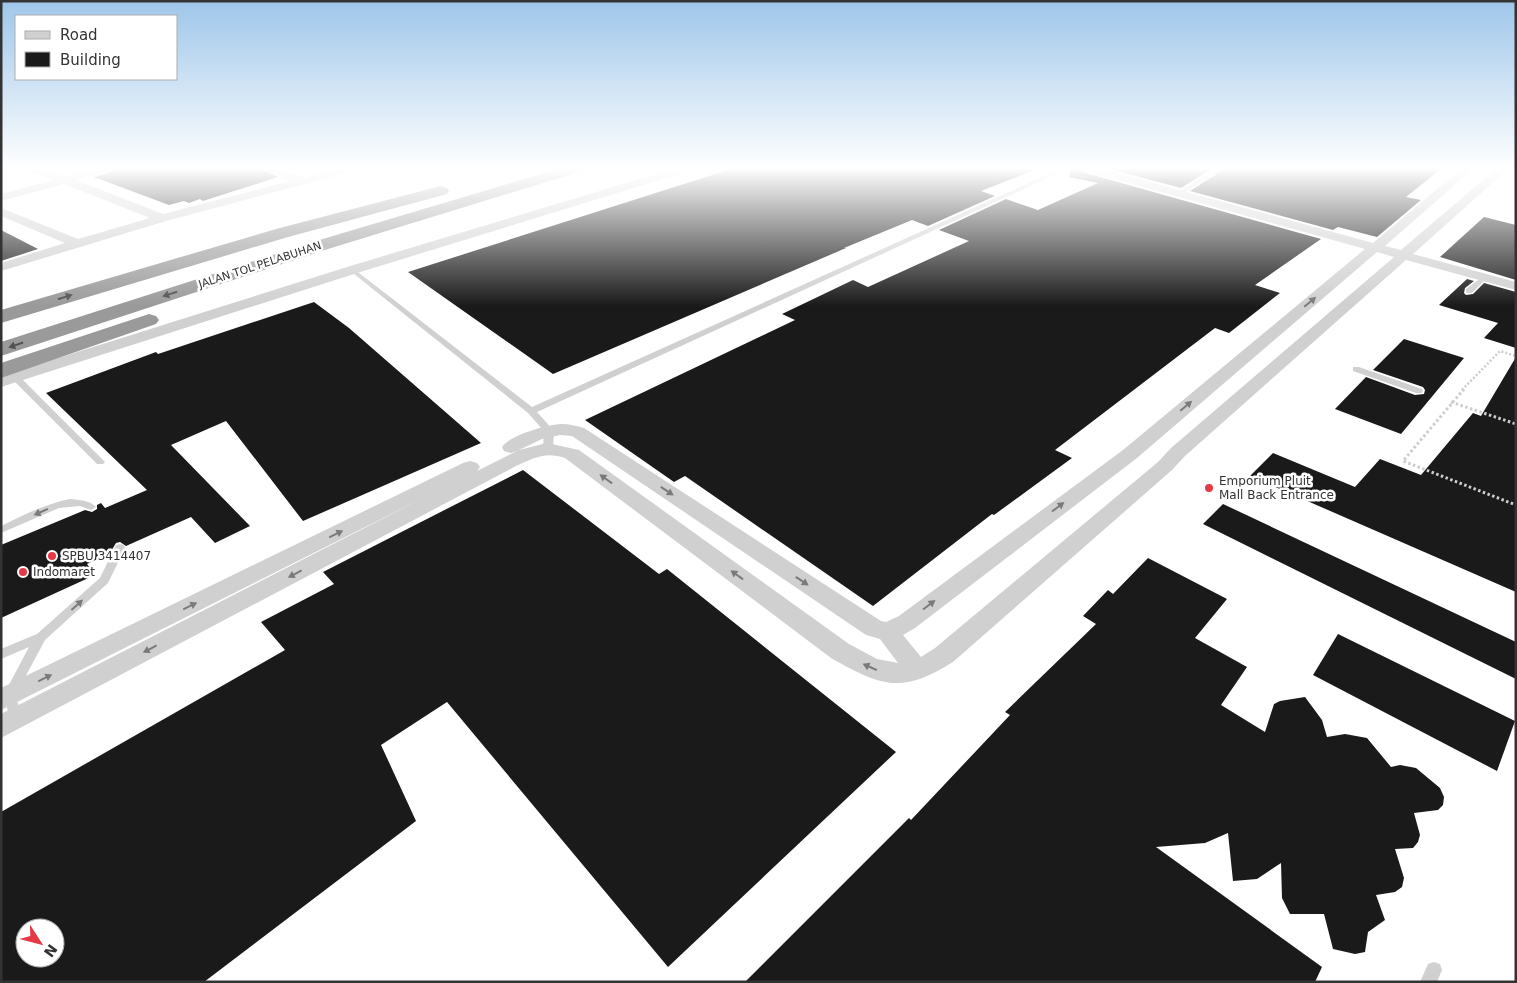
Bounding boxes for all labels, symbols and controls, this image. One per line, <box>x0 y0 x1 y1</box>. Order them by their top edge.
legend <box>15 15 178 80</box>
text: Road <box>60 26 98 44</box>
text: Building <box>60 51 121 69</box>
street label: JALAN TOL PELABUHAN <box>196 239 323 291</box>
one-way arrow <box>162 291 177 299</box>
one-way arrow <box>57 293 72 301</box>
one-way arrow <box>1304 297 1317 308</box>
one-way arrow <box>8 341 23 349</box>
one-way arrow <box>1179 401 1192 412</box>
one-way arrow <box>599 474 613 484</box>
place label: Emporium Pluit Mall Back Entrance <box>1219 474 1334 502</box>
marker: Emporium Pluit Mall Back Entrance <box>1203 482 1215 494</box>
one-way arrow <box>661 486 674 495</box>
one-way arrow <box>1051 502 1064 513</box>
one-way arrow <box>34 508 48 516</box>
one-way arrow <box>329 530 343 538</box>
place label: SPBU 3414407 <box>62 549 151 563</box>
marker: SPBU 3414407 <box>46 550 58 562</box>
place label: Indomaret <box>33 565 95 579</box>
marker: Indomaret <box>17 566 29 578</box>
one-way arrow <box>287 570 302 578</box>
one-way arrow <box>730 570 744 580</box>
one-way arrow <box>796 576 809 586</box>
one-way arrow <box>71 599 84 610</box>
one-way arrow <box>922 600 935 611</box>
one-way arrow <box>183 602 198 610</box>
one-way arrow <box>143 645 158 653</box>
one-way arrow <box>863 663 877 671</box>
one-way arrow <box>38 674 52 682</box>
north arrow <box>15 918 65 968</box>
text: N <box>41 941 60 960</box>

